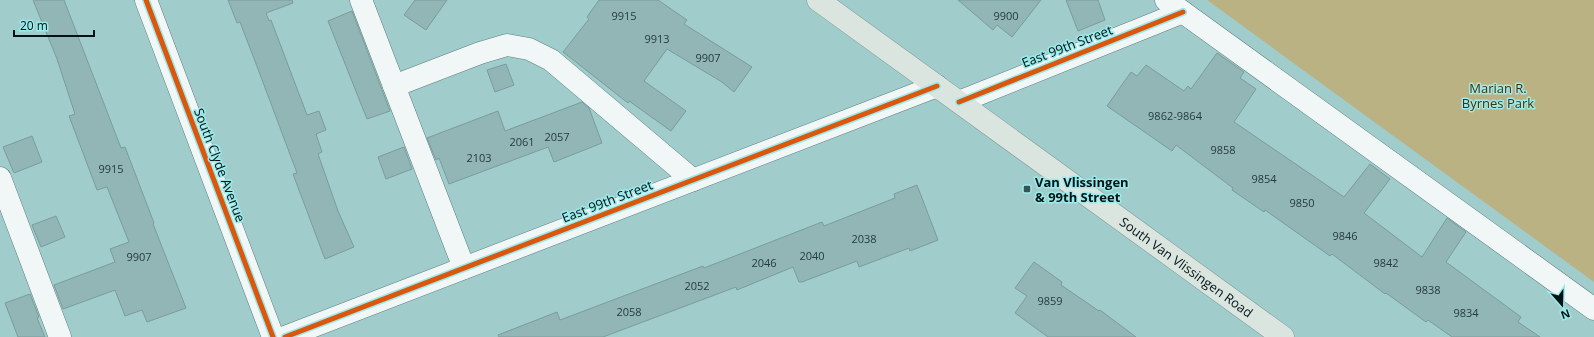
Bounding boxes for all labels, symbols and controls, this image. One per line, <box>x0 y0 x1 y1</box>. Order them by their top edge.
house number: 9915 <box>611 8 637 23</box>
house number: 9900 <box>993 8 1019 23</box>
scale bar <box>14 12 94 38</box>
text: 20 m <box>20 17 48 34</box>
street label: East 99th Street <box>1019 20 1115 72</box>
house number: 9913 <box>644 31 670 46</box>
house number: 9907 <box>695 50 721 65</box>
park label: Marian R. Byrnes Park <box>1462 79 1534 112</box>
street label: South Clyde Avenue <box>190 105 250 225</box>
house number: 9862-9864 <box>1148 108 1203 123</box>
house number: 2057 <box>544 129 570 144</box>
house number: 2061 <box>509 134 535 149</box>
house number: 9858 <box>1210 142 1236 157</box>
house number: 2103 <box>466 150 492 165</box>
house number: 9915 <box>98 161 124 176</box>
house number: 9854 <box>1251 171 1277 186</box>
place label: Van Vlissingen & 99th Street <box>1035 173 1129 206</box>
street label: East 99th Street <box>559 175 655 227</box>
marker: Van Vlissingen & 99th Street <box>1022 184 1032 194</box>
house number: 9850 <box>1289 195 1315 210</box>
street label: South Van Vlissingen Road <box>1116 213 1257 321</box>
house number: 9846 <box>1332 228 1358 243</box>
house number: 2038 <box>851 231 877 246</box>
house number: 2040 <box>799 248 825 263</box>
house number: 9907 <box>126 249 152 264</box>
house number: 2046 <box>751 255 777 270</box>
house number: 9842 <box>1373 255 1399 270</box>
house number: 2052 <box>684 278 710 293</box>
house number: 9838 <box>1415 282 1441 297</box>
north arrow <box>1542 285 1582 325</box>
house number: 9859 <box>1037 293 1063 308</box>
house number: 2058 <box>616 304 642 319</box>
house number: 9834 <box>1453 305 1479 320</box>
text: N <box>1559 306 1572 323</box>

